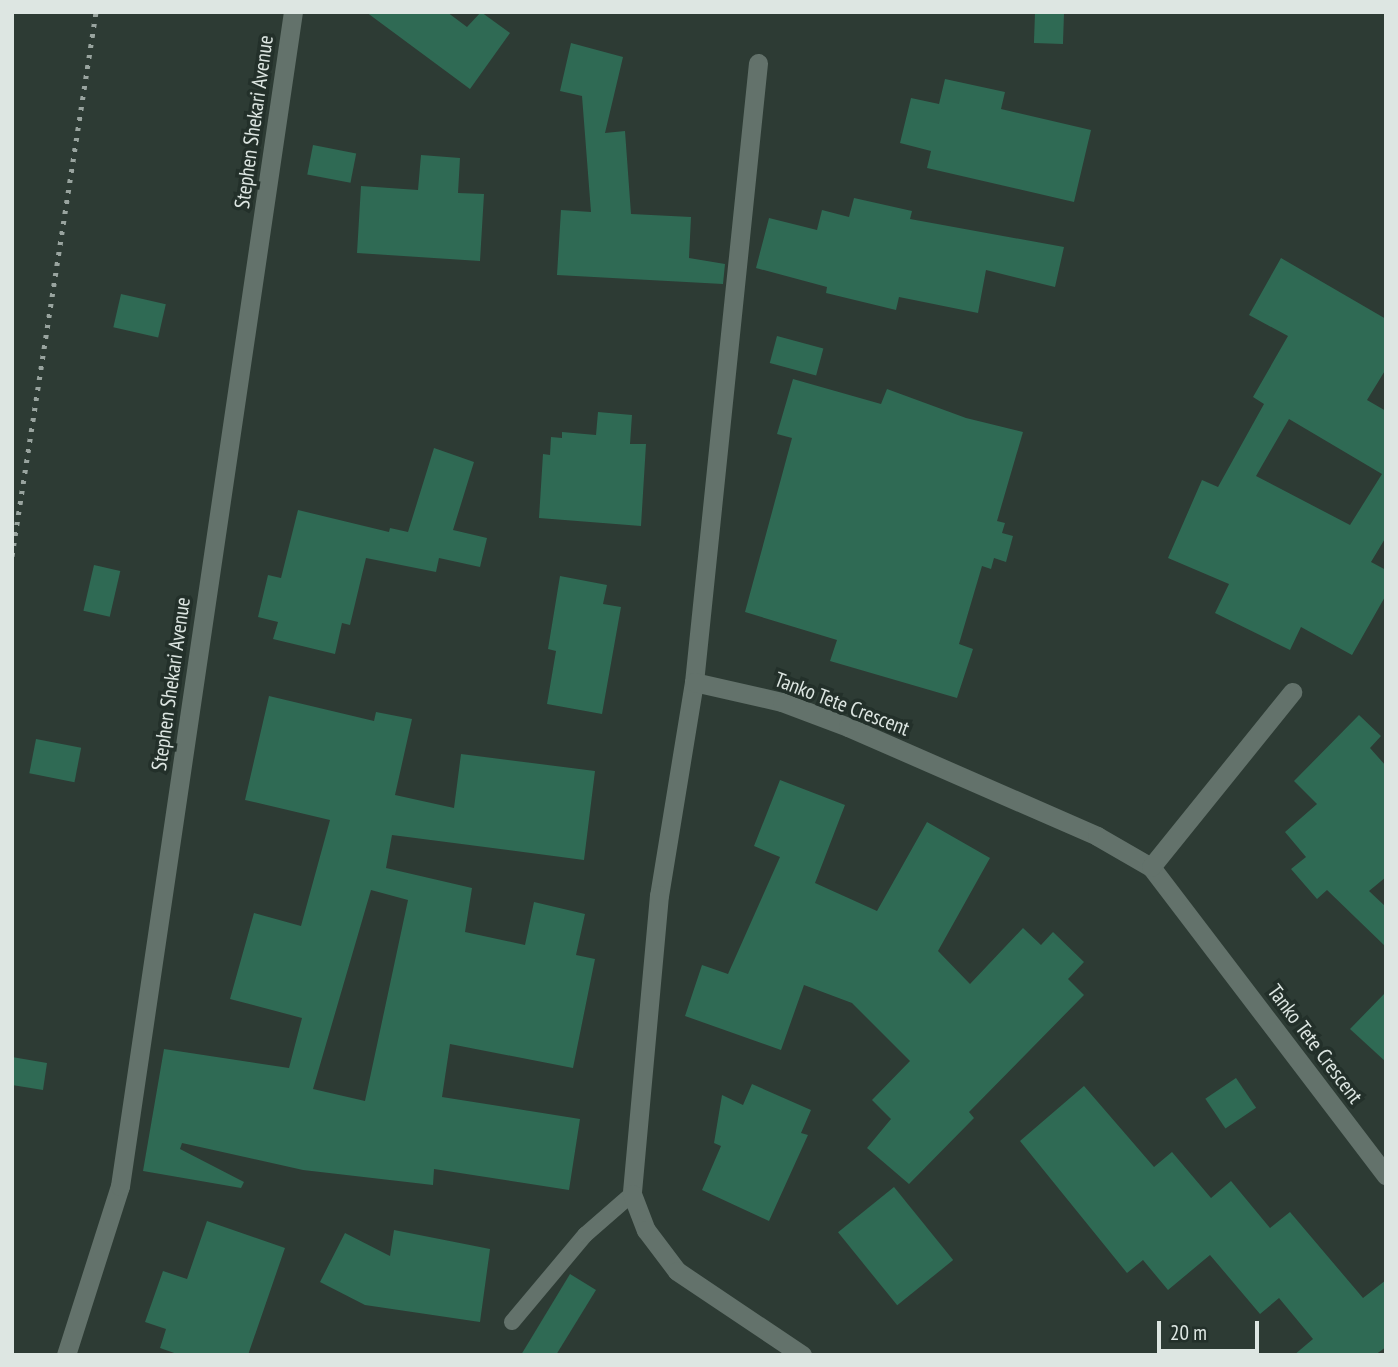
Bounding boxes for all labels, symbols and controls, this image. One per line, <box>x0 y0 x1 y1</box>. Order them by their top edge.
street label: Stephen Shekari Avenue <box>229 33 279 211</box>
street label: Stephen Shekari Avenue <box>146 595 196 773</box>
street label: Tanko Tete Crescent <box>771 667 913 741</box>
street label: Tanko Tete Crescent <box>1262 979 1368 1109</box>
scale bar <box>1160 1308 1262 1352</box>
text: 20 m <box>1170 1319 1207 1346</box>

